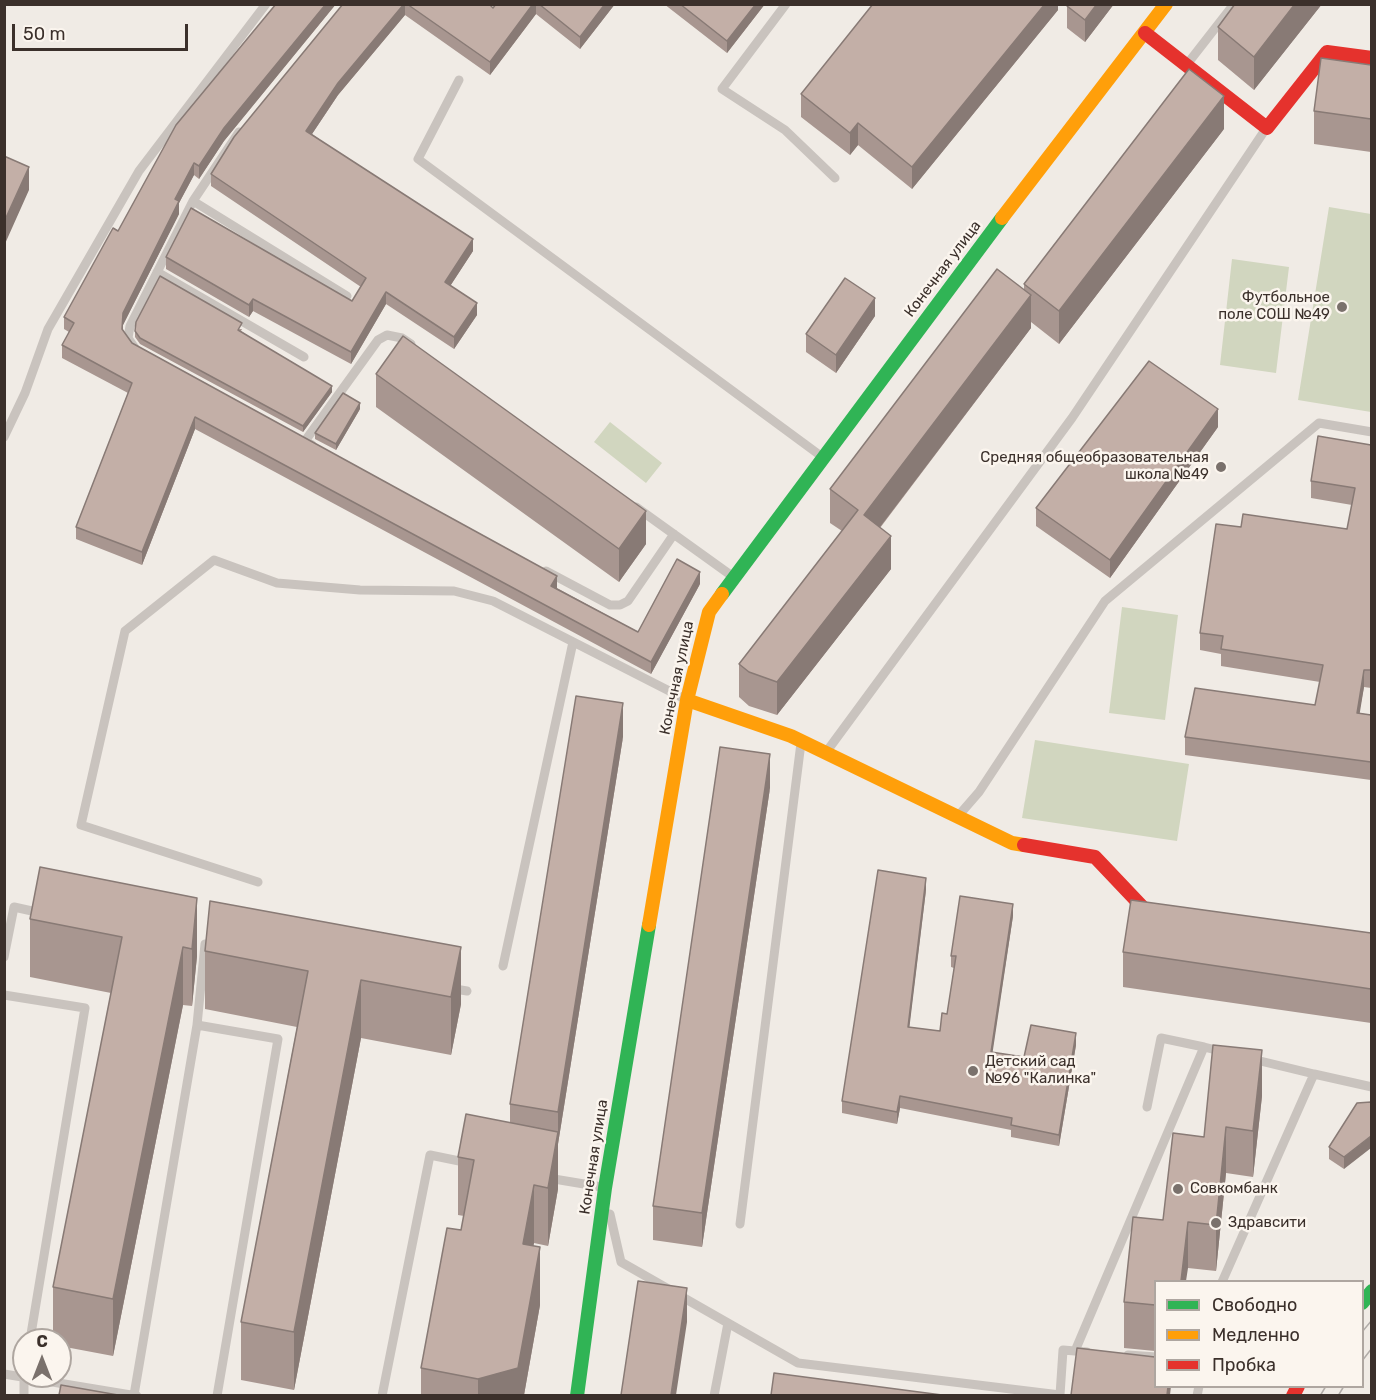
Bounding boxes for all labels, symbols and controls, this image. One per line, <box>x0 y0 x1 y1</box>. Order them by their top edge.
scale bar <box>15 12 190 50</box>
text: 50 m <box>23 23 66 45</box>
street label: Конечная улица <box>901 217 985 321</box>
place label: Футбольное поле СОШ №49 <box>1218 289 1330 324</box>
marker: Футбольное поле СОШ №49 <box>1335 300 1349 314</box>
place label: Средняя общеобразовательная школа №49 <box>980 449 1209 484</box>
marker: Средняя общеобразовательная школа №49 <box>1214 460 1228 474</box>
street label: Конечная улица <box>656 619 698 737</box>
place label: Детский сад №96 "Калинка" <box>985 1053 1096 1088</box>
marker: Детский сад №96 "Калинка" <box>966 1064 980 1078</box>
street label: Конечная улица <box>576 1098 612 1216</box>
place label: Совкомбанк <box>1190 1180 1278 1198</box>
marker: Совкомбанк <box>1171 1182 1185 1196</box>
place label: Здравсити <box>1228 1214 1306 1232</box>
marker: Здравсити <box>1209 1216 1223 1230</box>
legend <box>1154 1280 1364 1388</box>
text: Свободно <box>1212 1294 1297 1316</box>
text: Медленно <box>1212 1324 1300 1346</box>
north arrow <box>12 1328 72 1388</box>
text: С <box>36 1332 48 1351</box>
text: Пробка <box>1212 1354 1276 1376</box>

